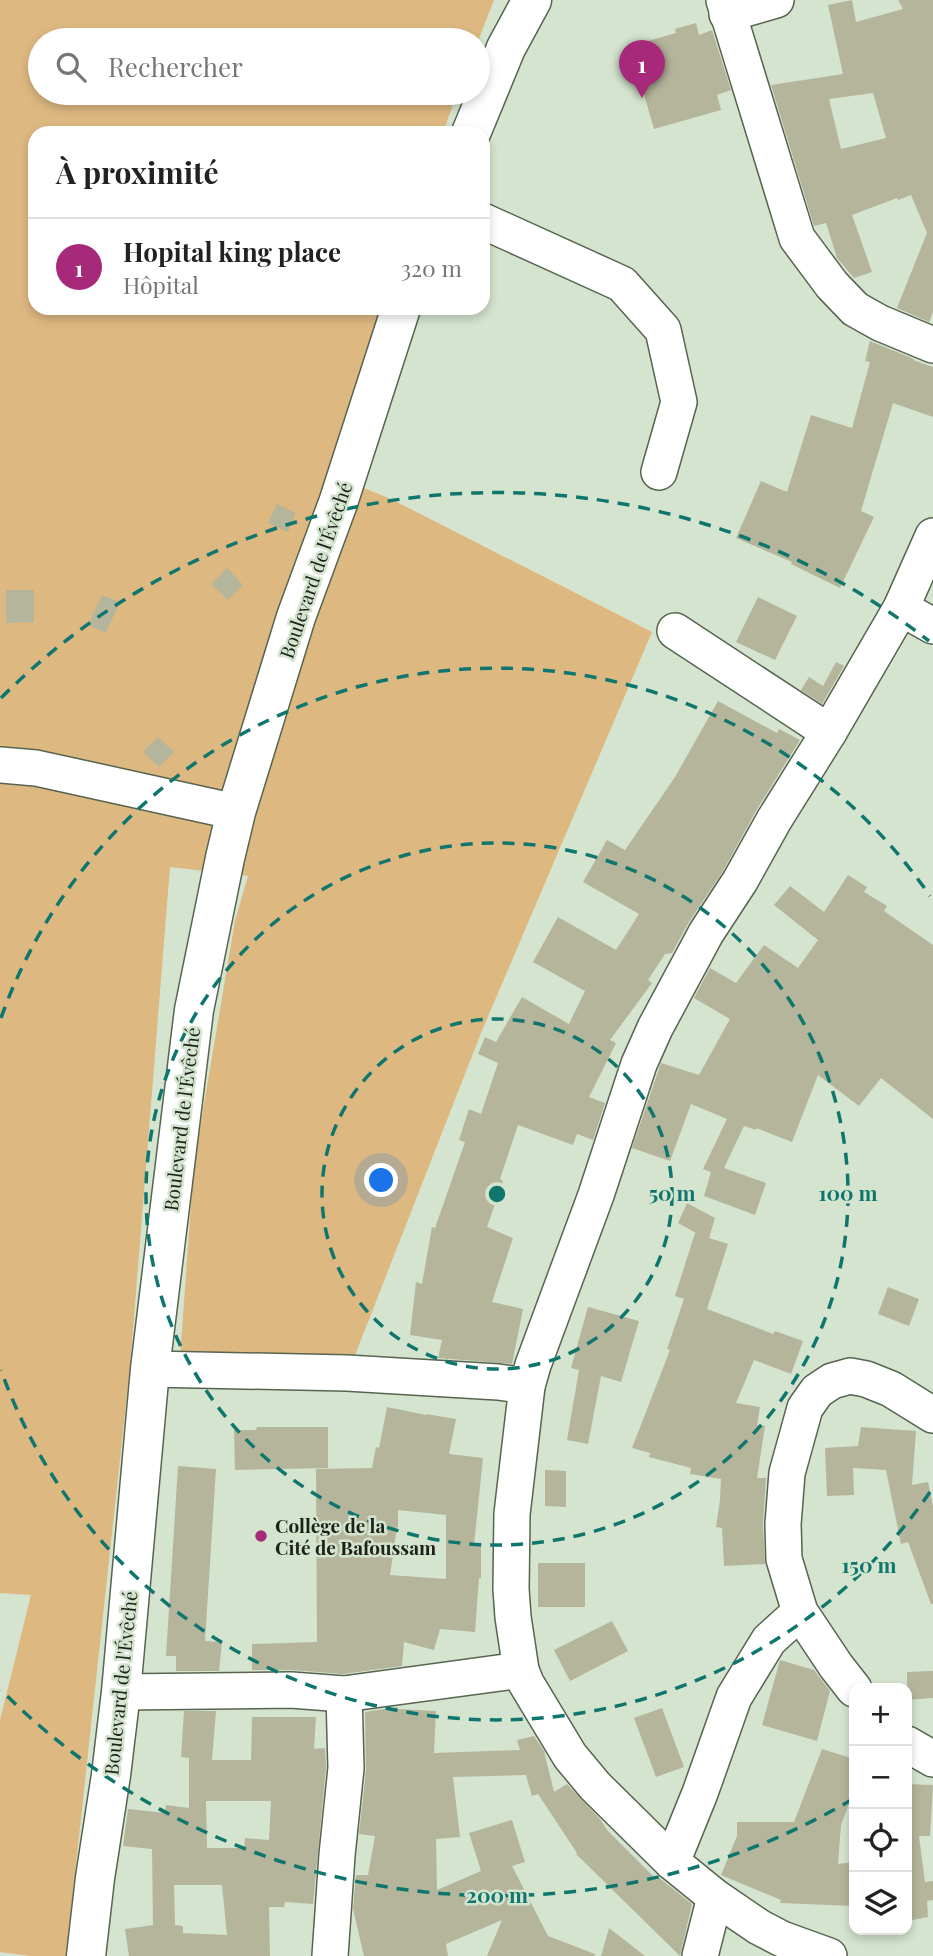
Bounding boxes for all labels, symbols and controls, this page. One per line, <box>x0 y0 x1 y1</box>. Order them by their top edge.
search box <box>28 28 490 105</box>
pin: 1 <box>619 40 665 98</box>
icon: search <box>52 48 90 86</box>
text: Rechercher <box>108 49 243 84</box>
text: À proximité <box>56 152 219 192</box>
text: Hopital king place <box>123 234 341 269</box>
text: 1 <box>75 252 83 283</box>
text: 320 m <box>401 252 462 283</box>
text: Hôpital <box>123 269 199 300</box>
street label: Boulevard de l'Évêché <box>273 478 357 662</box>
street label: Boulevard de l'Évêché <box>157 1026 205 1212</box>
your location <box>364 1163 398 1197</box>
text: 50 m <box>648 1178 696 1206</box>
text: 100 m <box>818 1178 878 1206</box>
centre of rings <box>485 1182 509 1206</box>
place label: Collège de la Cité de Bafoussam <box>275 1512 436 1560</box>
marker: Collège de la Cité de Bafoussam <box>253 1528 269 1544</box>
text: 150 m <box>842 1550 896 1578</box>
street label: Boulevard de l'Évêché <box>97 1590 143 1776</box>
map controls <box>849 1683 912 1935</box>
button: + <box>849 1683 912 1746</box>
button: − <box>849 1746 912 1809</box>
button: locate <box>849 1809 912 1872</box>
button: layers <box>849 1872 912 1935</box>
text: 200 m <box>466 1880 528 1908</box>

